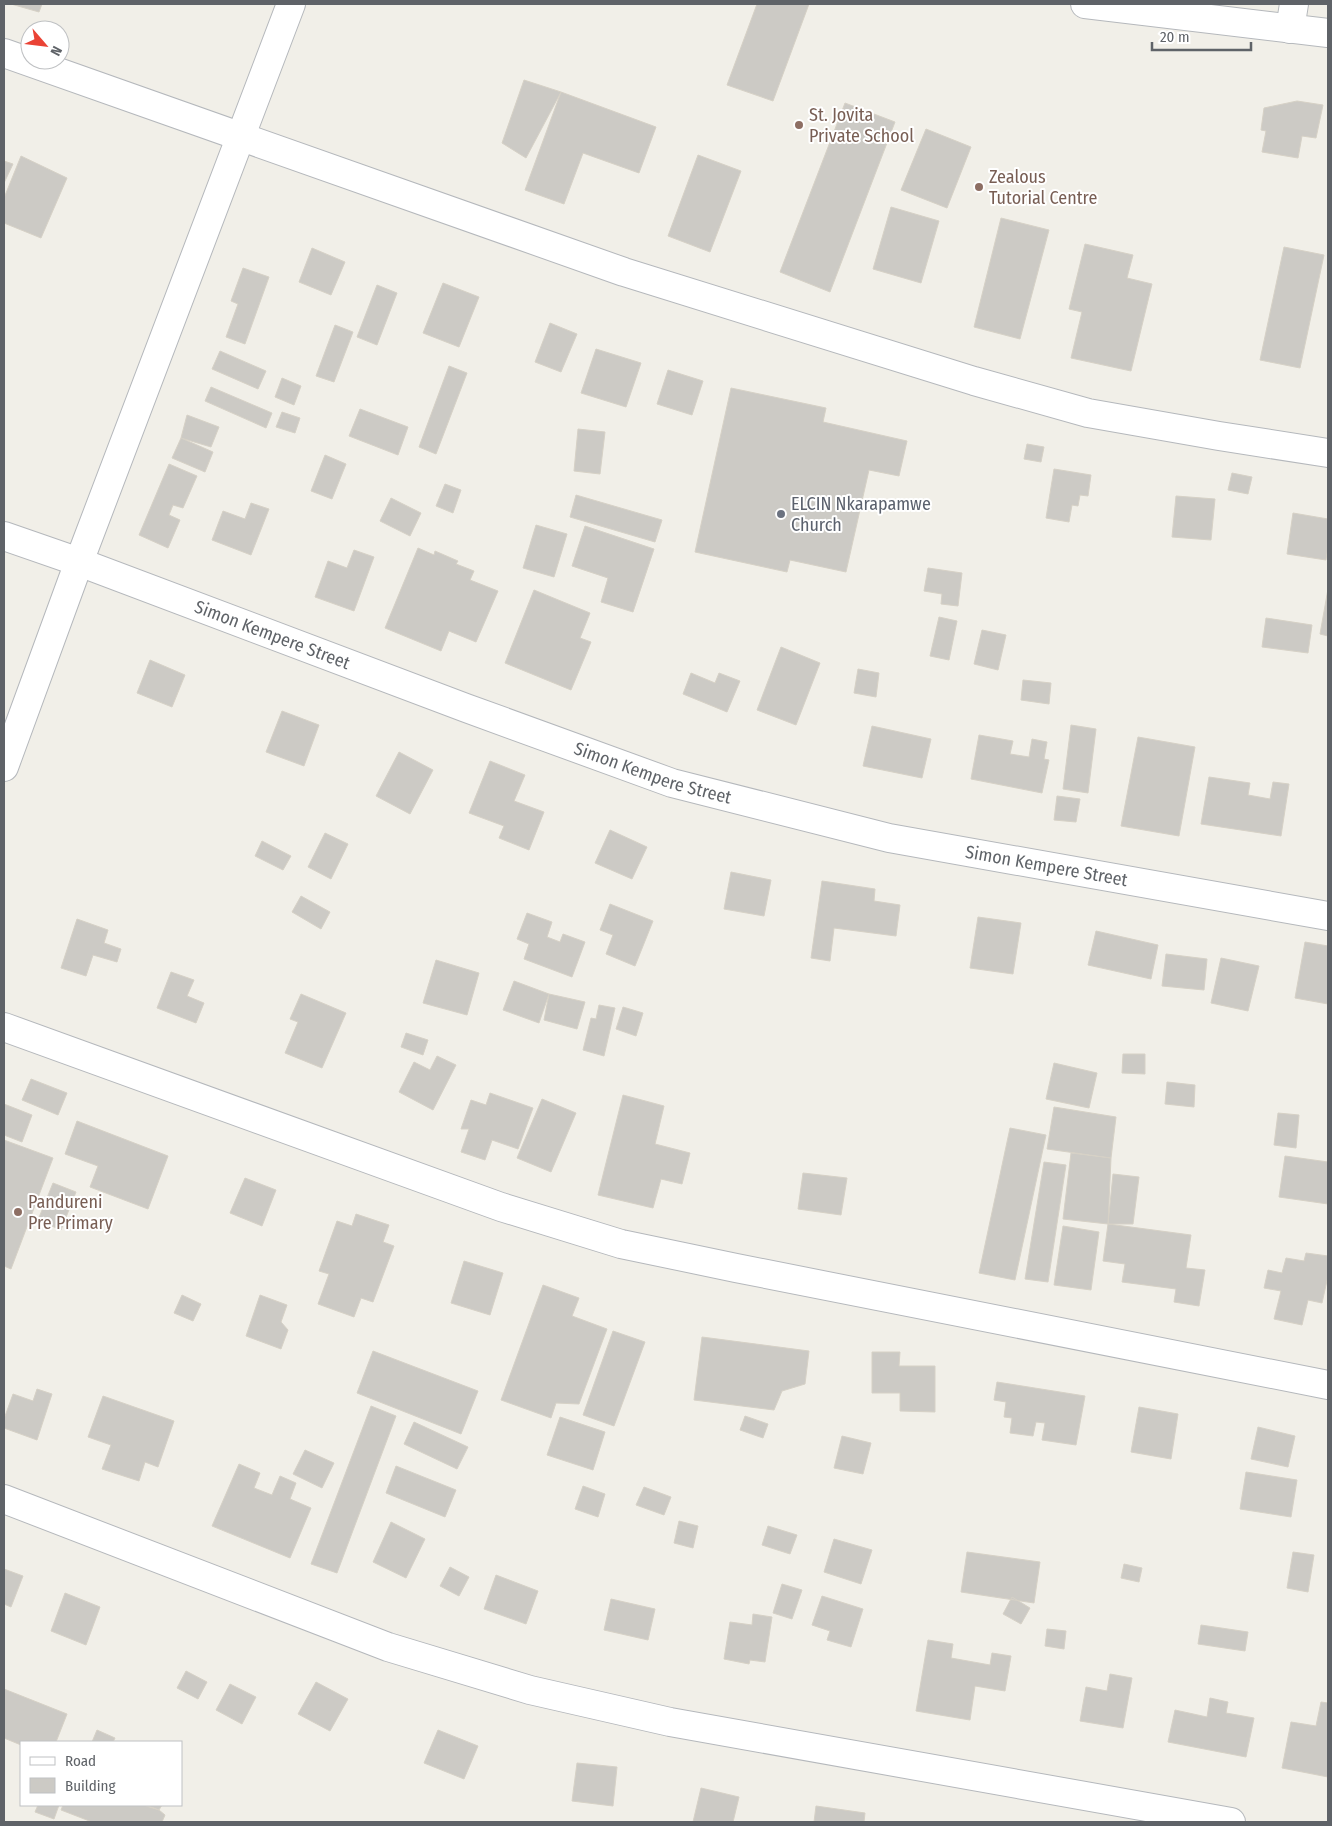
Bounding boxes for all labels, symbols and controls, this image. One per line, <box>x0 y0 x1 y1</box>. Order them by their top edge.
north arrow <box>20 20 70 70</box>
scale bar <box>1152 20 1251 52</box>
text: 20 m <box>1160 28 1190 46</box>
text: N <box>47 43 66 59</box>
place label: St. Jovita Private School <box>809 104 914 147</box>
marker: St. Jovita Private School <box>793 119 805 131</box>
place label: Zealous Tutorial Centre <box>989 166 1097 209</box>
marker: Zealous Tutorial Centre <box>973 181 985 193</box>
place label: ELCIN Nkarapamwe Church <box>791 493 931 536</box>
marker: ELCIN Nkarapamwe Church <box>775 508 787 520</box>
street label: Simon Kempere Street <box>192 596 353 674</box>
street label: Simon Kempere Street <box>571 737 734 809</box>
street label: Simon Kempere Street <box>964 841 1129 891</box>
place label: Pandureni Pre Primary <box>28 1191 113 1234</box>
marker: Pandureni Pre Primary <box>12 1206 24 1218</box>
legend <box>20 1741 182 1806</box>
text: Road <box>65 1752 96 1770</box>
text: Building <box>65 1777 116 1795</box>

